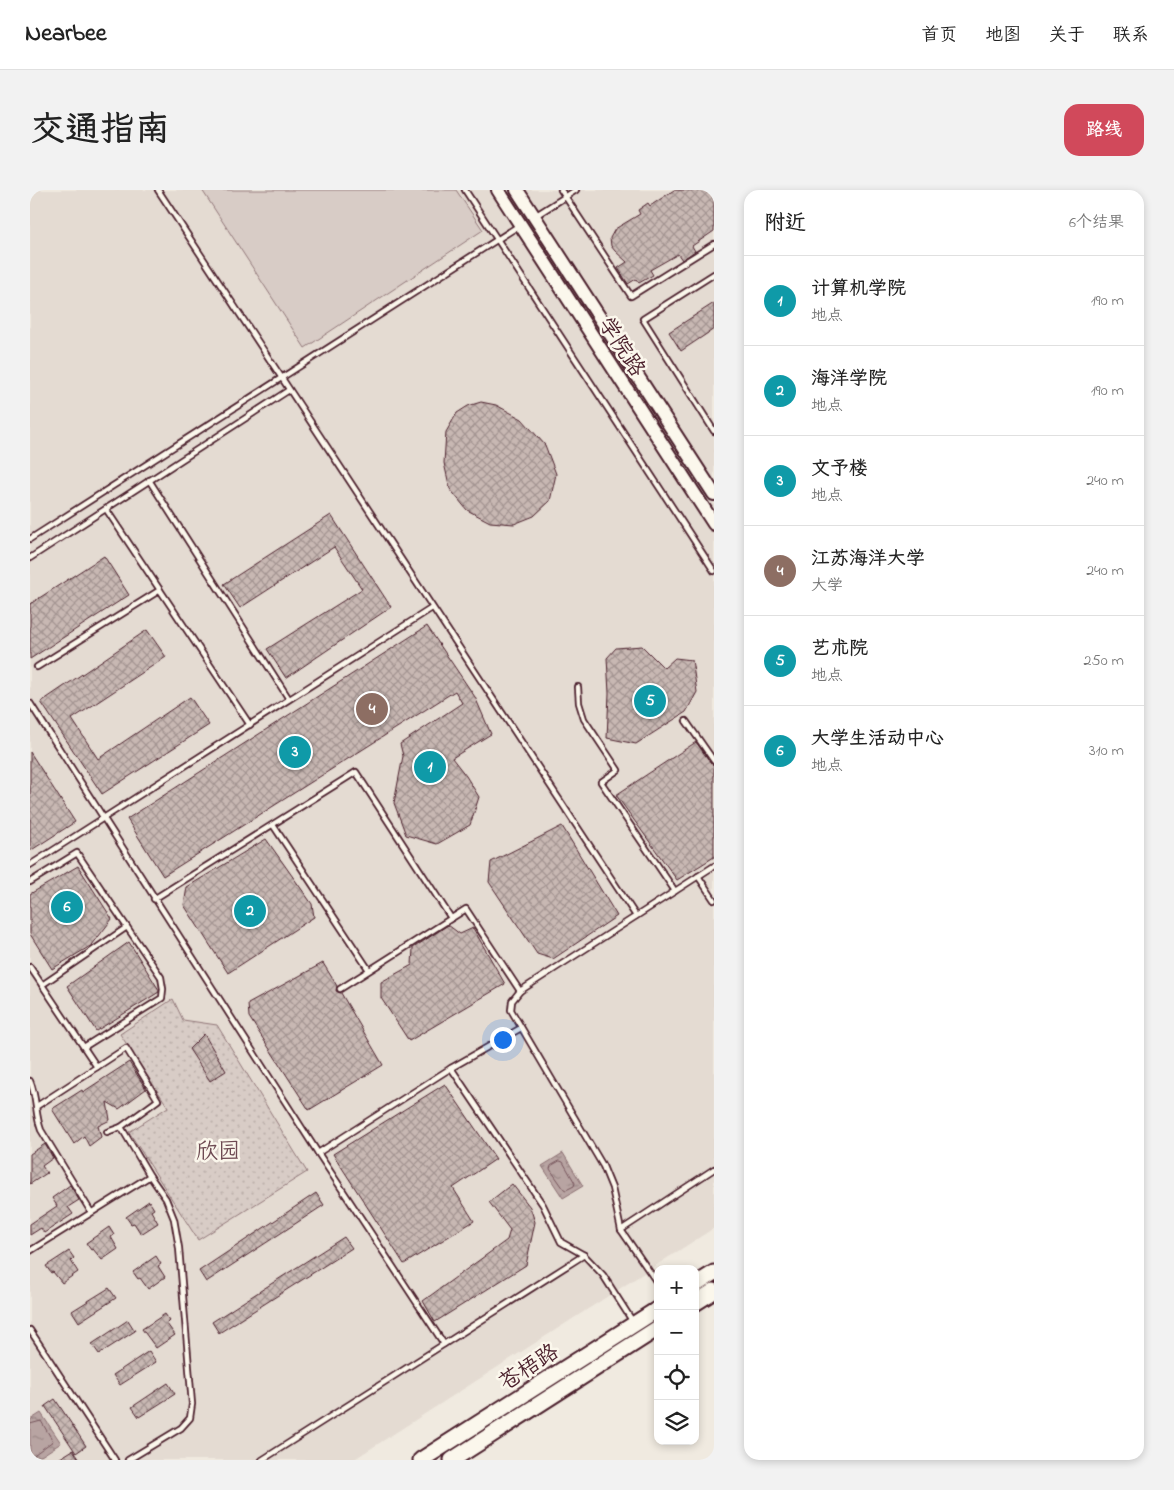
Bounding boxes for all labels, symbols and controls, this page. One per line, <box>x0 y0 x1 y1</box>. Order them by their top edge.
text: Nearbee <box>25 17 107 52</box>
text: 首页 <box>921 23 957 49</box>
text: 地图 <box>985 23 1021 49</box>
text: 关于 <box>1049 23 1085 49</box>
text: 联系 <box>1113 23 1149 49</box>
button: 路线 <box>1064 104 1144 156</box>
text: 交通指南 <box>30 106 170 157</box>
text: 附近 <box>764 209 806 239</box>
text: 6个结果 <box>1069 211 1124 235</box>
text: 计算机学院 <box>811 276 906 303</box>
text: 1 <box>777 289 783 313</box>
text: 190 m <box>1091 289 1124 313</box>
text: 地点 <box>811 304 843 328</box>
street label: 学院路 <box>589 311 652 384</box>
text: 海洋学院 <box>811 366 887 393</box>
text: 2 <box>776 379 784 403</box>
text: 190 m <box>1091 379 1124 403</box>
text: 地点 <box>811 394 843 418</box>
text: 文予楼 <box>811 456 868 483</box>
text: 3 <box>777 469 783 493</box>
text: 240 m <box>1086 469 1124 493</box>
text: 地点 <box>811 484 843 508</box>
text: 江苏海洋大学 <box>811 546 925 573</box>
text: 4 <box>777 559 783 583</box>
text: 240 m <box>1086 559 1124 583</box>
text: 大学 <box>811 574 843 598</box>
text: 艺术院 <box>811 636 868 663</box>
text: 5 <box>775 649 785 673</box>
text: 250 m <box>1084 649 1124 673</box>
text: 地点 <box>811 664 843 688</box>
pin: 5 <box>634 682 666 720</box>
pin: 4 <box>356 690 388 728</box>
text: 大学生活动中心 <box>811 726 944 753</box>
pin: 3 <box>279 733 311 771</box>
text: 6 <box>776 739 784 763</box>
text: 310 m <box>1089 739 1124 763</box>
pin: 1 <box>414 748 446 786</box>
text: 地点 <box>811 754 843 778</box>
pin: 6 <box>51 888 83 926</box>
pin: 2 <box>234 892 266 930</box>
your location <box>490 1027 516 1053</box>
park label: 欣园 <box>196 1137 240 1169</box>
map controls <box>654 1265 699 1445</box>
button: + <box>654 1265 699 1310</box>
button: − <box>654 1310 699 1355</box>
street label: 苍梧路 <box>493 1337 566 1400</box>
button: locate <box>654 1355 699 1400</box>
button: layers <box>654 1400 699 1445</box>

